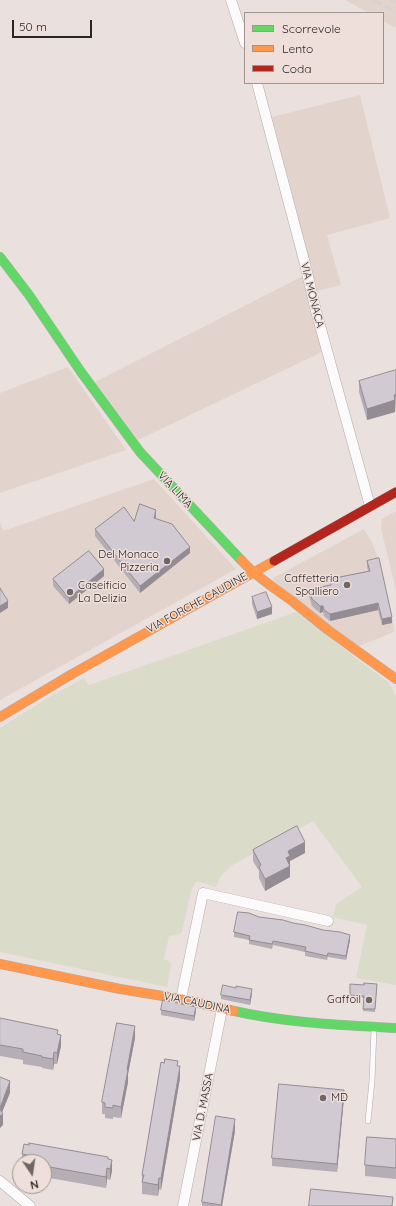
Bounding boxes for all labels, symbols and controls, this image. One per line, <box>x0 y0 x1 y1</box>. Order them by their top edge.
scale bar <box>14 12 94 38</box>
legend <box>244 12 384 84</box>
text: 50 m <box>19 19 47 34</box>
text: Scorrevole <box>282 21 341 36</box>
text: Lento <box>282 41 313 56</box>
text: Coda <box>282 61 312 76</box>
street label: VIA MONACA <box>297 261 327 329</box>
street label: VIA LIMA <box>155 469 195 511</box>
place label: Del Monaco Pizzeria <box>98 548 159 574</box>
marker: Del Monaco Pizzeria <box>162 556 172 566</box>
street label: VIA FORCHE CAUDINE <box>144 570 250 636</box>
place label: Caffetteria Spalliero <box>284 572 339 598</box>
place label: Caseificio La Delizia <box>78 579 127 605</box>
marker: Caffetteria Spalliero <box>342 580 352 590</box>
marker: Caseificio La Delizia <box>65 587 75 597</box>
street label: VIA CAUDINA <box>162 989 232 1017</box>
place label: Gaffoil <box>327 993 361 1007</box>
marker: Gaffoil <box>364 995 374 1005</box>
street label: VIA D. MASSA <box>190 1072 216 1142</box>
place label: MD <box>331 1091 348 1105</box>
marker: MD <box>318 1093 328 1103</box>
north arrow <box>12 1154 52 1194</box>
text: N <box>29 1177 40 1192</box>

